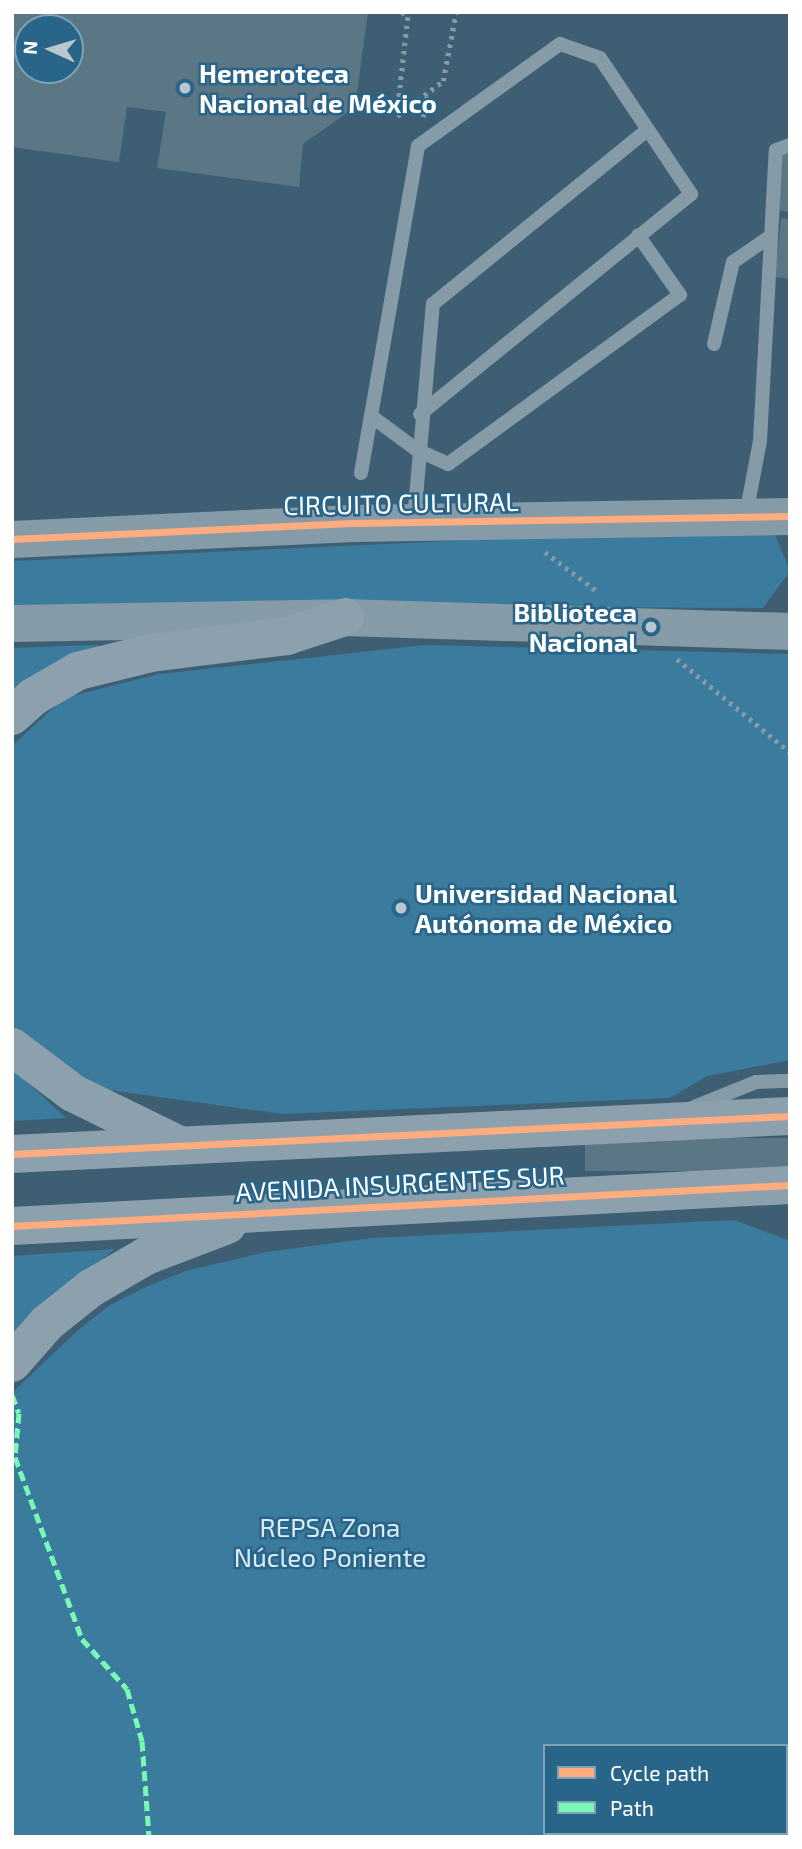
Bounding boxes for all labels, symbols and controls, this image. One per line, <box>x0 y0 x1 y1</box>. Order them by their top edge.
north arrow <box>14 14 84 84</box>
text: N <box>18 40 41 55</box>
place label: Hemeroteca Nacional de México <box>199 57 437 119</box>
marker: Hemeroteca Nacional de México <box>177 80 193 96</box>
street label: CIRCUITO CULTURAL <box>283 485 519 521</box>
place label: Biblioteca Nacional <box>513 596 637 658</box>
marker: Biblioteca Nacional <box>643 619 659 635</box>
place label: Universidad Nacional Autónoma de México <box>415 877 677 938</box>
marker: Universidad Nacional Autónoma de México <box>393 900 409 916</box>
street label: AVENIDA INSURGENTES SUR <box>234 1159 566 1207</box>
park label: REPSA Zona Núcleo Poniente <box>234 1511 426 1572</box>
legend <box>543 1744 788 1835</box>
text: Cycle path <box>610 1760 709 1785</box>
text: Path <box>610 1795 654 1820</box>

